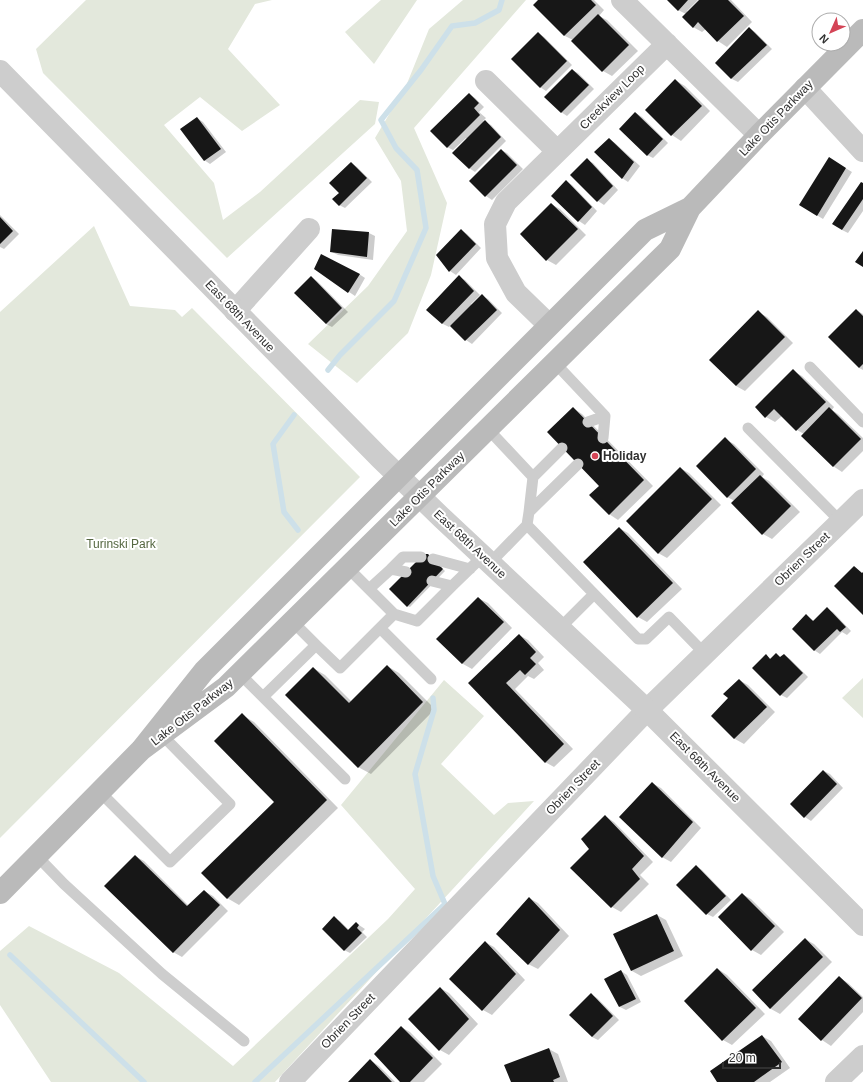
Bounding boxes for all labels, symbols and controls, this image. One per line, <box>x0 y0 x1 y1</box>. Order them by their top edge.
north arrow <box>811 12 851 52</box>
text: N <box>817 32 831 46</box>
street label: Creekview Loop <box>577 61 648 132</box>
street label: Lake Otis Parkway <box>736 77 816 159</box>
street label: East 68th Avenue <box>202 277 278 355</box>
street label: Lake Otis Parkway <box>387 449 467 529</box>
place label: Holiday <box>603 449 647 463</box>
marker: Holiday <box>590 451 600 461</box>
street label: East 68th Avenue <box>431 507 509 581</box>
street label: Obrien Street <box>771 529 833 589</box>
park label: Turinski Park <box>86 537 157 551</box>
street label: Lake Otis Parkway <box>148 676 236 748</box>
street label: East 68th Avenue <box>667 729 743 805</box>
street label: Obrien Street <box>543 756 603 818</box>
street label: Obrien Street <box>318 990 378 1052</box>
scale bar <box>723 1044 780 1070</box>
text: 20 m <box>729 1051 756 1065</box>

